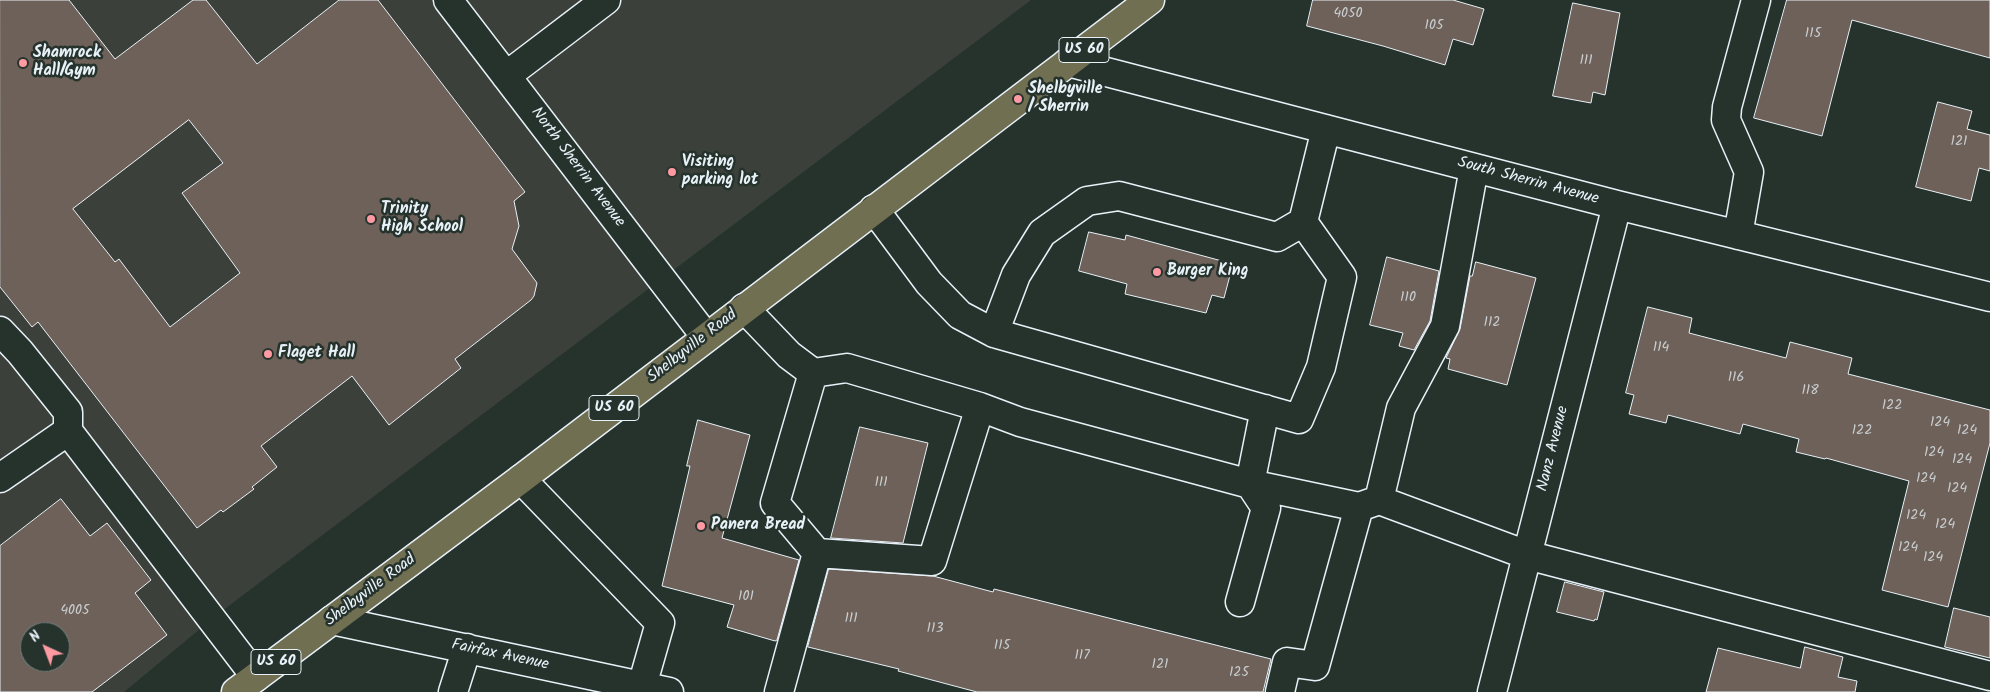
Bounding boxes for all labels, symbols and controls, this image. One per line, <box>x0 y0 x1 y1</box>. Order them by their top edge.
house number: 4050 <box>1333 7 1363 23</box>
house number: 105 <box>1425 19 1443 35</box>
house number: 115 <box>1805 27 1821 43</box>
road number: US 60 <box>1059 38 1109 62</box>
place label: Shamrock Hall/Gym <box>33 44 101 82</box>
house number: 111 <box>1579 54 1593 70</box>
marker: Shamrock Hall/Gym <box>17 57 29 69</box>
place label: Shelbyville / Sherrin <box>1028 80 1103 118</box>
marker: Shelbyville / Sherrin <box>1012 93 1024 105</box>
street label: North Sherrin Avenue <box>526 104 628 232</box>
house number: 121 <box>1951 135 1967 151</box>
place label: Visiting parking lot <box>682 153 758 191</box>
street label: South Sherrin Avenue <box>1455 154 1601 210</box>
marker: Visiting parking lot <box>666 166 678 178</box>
place label: Trinity High School <box>381 200 463 238</box>
marker: Trinity High School <box>365 213 377 225</box>
place label: Burger King <box>1167 262 1248 282</box>
marker: Burger King <box>1151 266 1163 278</box>
house number: 110 <box>1400 291 1416 307</box>
street label: Shelbyville Road <box>644 306 742 388</box>
house number: 112 <box>1484 316 1500 332</box>
house number: 114 <box>1653 341 1669 357</box>
place label: Flaget Hall <box>278 344 355 364</box>
marker: Flaget Hall <box>262 348 274 360</box>
house number: 116 <box>1728 371 1744 387</box>
house number: 118 <box>1801 384 1819 400</box>
road number: US 60 <box>589 396 639 420</box>
house number: 122 <box>1882 399 1902 415</box>
street label: Nanz Avenue <box>1534 404 1574 494</box>
house number: 124 <box>1930 416 1950 432</box>
house number: 122 <box>1852 424 1872 440</box>
house number: 124 <box>1957 424 1977 440</box>
house number: 124 <box>1924 446 1944 462</box>
house number: 124 <box>1952 453 1972 469</box>
house number: 124 <box>1916 472 1936 488</box>
house number: 111 <box>874 476 888 492</box>
house number: 124 <box>1947 482 1967 498</box>
house number: 124 <box>1906 509 1926 525</box>
place label: Panera Bread <box>711 516 805 536</box>
house number: 124 <box>1935 518 1955 534</box>
marker: Panera Bread <box>695 520 707 532</box>
house number: 124 <box>1898 541 1918 557</box>
street label: Shelbyville Road <box>322 551 420 631</box>
house number: 124 <box>1923 551 1943 567</box>
house number: 101 <box>738 590 754 606</box>
house number: 4005 <box>60 604 90 620</box>
house number: 111 <box>844 612 858 628</box>
north arrow <box>20 622 70 672</box>
house number: 113 <box>927 622 943 638</box>
text: N <box>25 626 46 648</box>
street label: Fairfax Avenue <box>450 636 550 676</box>
house number: 115 <box>994 639 1010 655</box>
house number: 117 <box>1074 649 1090 665</box>
road number: US 60 <box>251 650 301 674</box>
house number: 121 <box>1152 658 1168 674</box>
house number: 125 <box>1229 666 1249 682</box>

